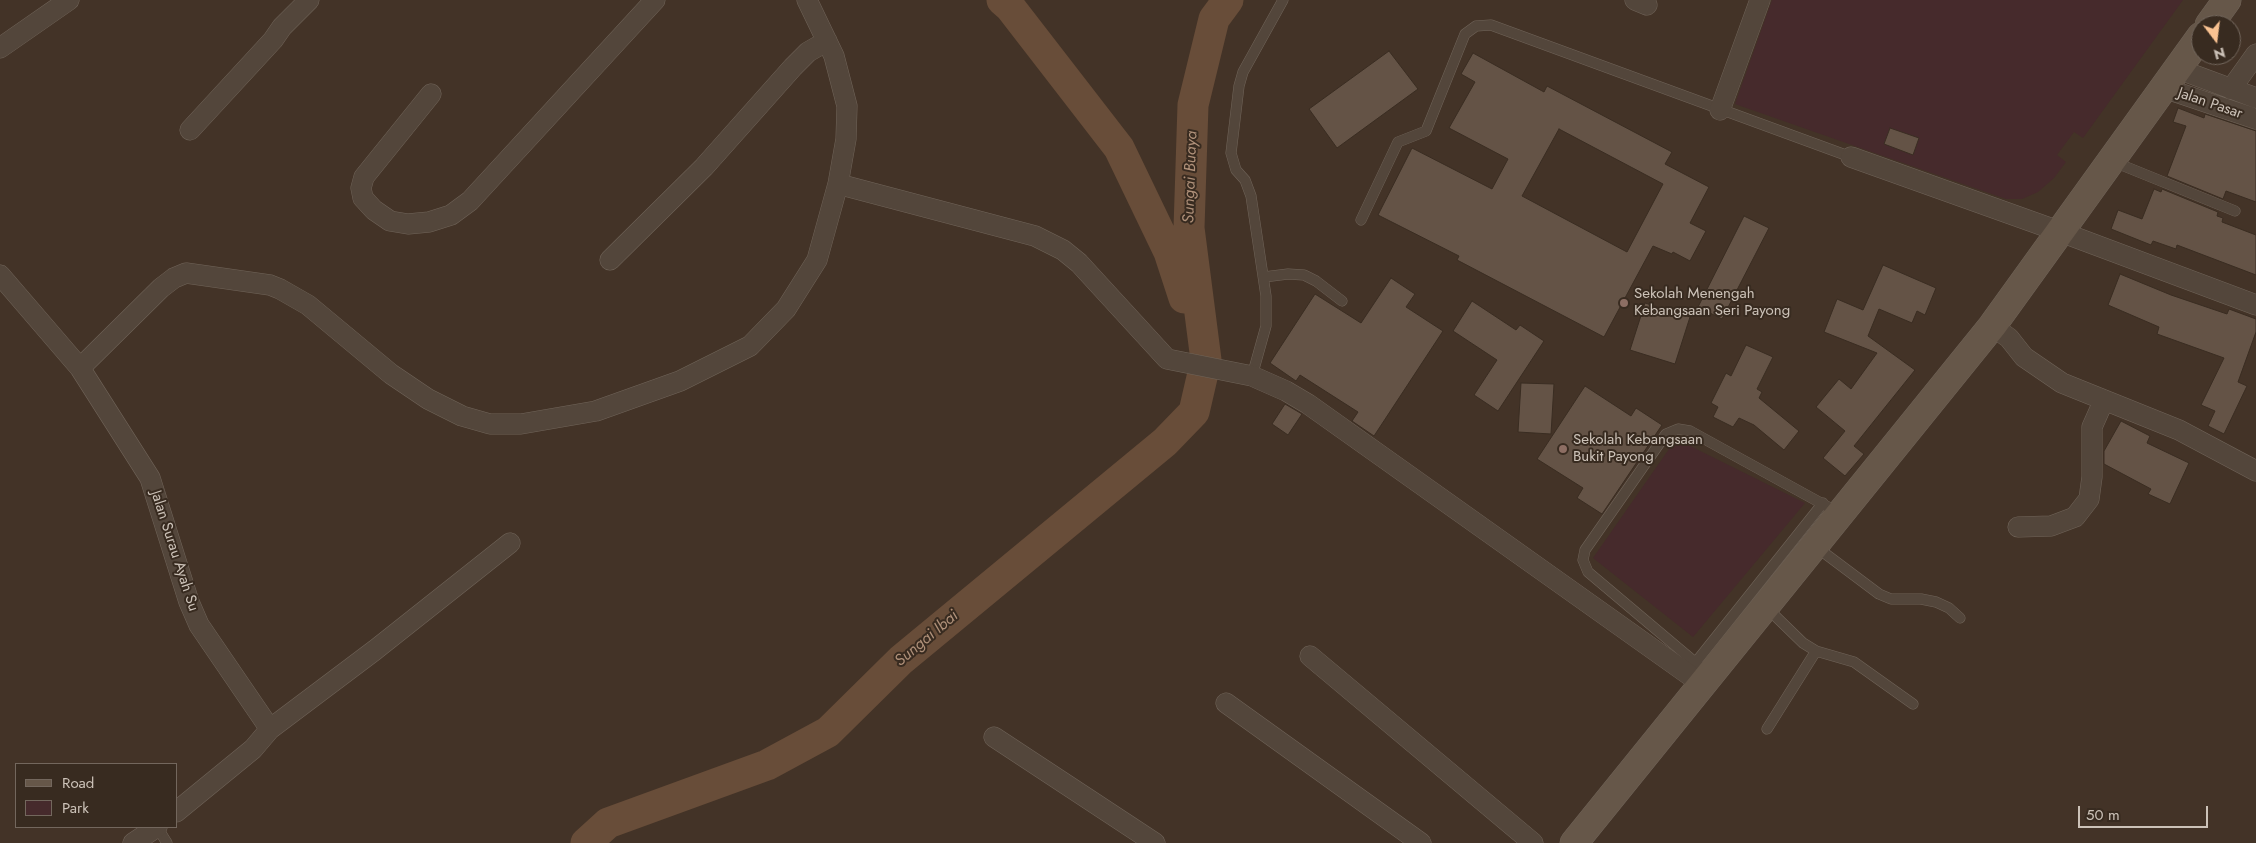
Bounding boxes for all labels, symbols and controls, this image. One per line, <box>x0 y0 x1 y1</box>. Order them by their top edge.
north arrow <box>2191 15 2241 65</box>
text: N <box>2212 42 2228 65</box>
street label: Jalan Pasar <box>2175 85 2245 123</box>
water label: Sungai Buaya <box>1180 130 1202 224</box>
place label: Sekolah Menengah Kebangsaan Seri Payong <box>1634 285 1790 320</box>
marker: Sekolah Menengah Kebangsaan Seri Payong <box>1618 297 1630 309</box>
place label: Sekolah Kebangsaan Bukit Payong <box>1573 431 1703 466</box>
marker: Sekolah Kebangsaan Bukit Payong <box>1557 443 1569 455</box>
street label: Jalan Surau Ayah Su <box>146 488 202 614</box>
water label: Sungai Ibai <box>891 607 963 671</box>
legend <box>15 763 178 828</box>
text: Road <box>62 772 94 794</box>
scale bar <box>2081 796 2211 828</box>
text: Park <box>62 797 89 819</box>
text: 50 m <box>2086 804 2120 826</box>

